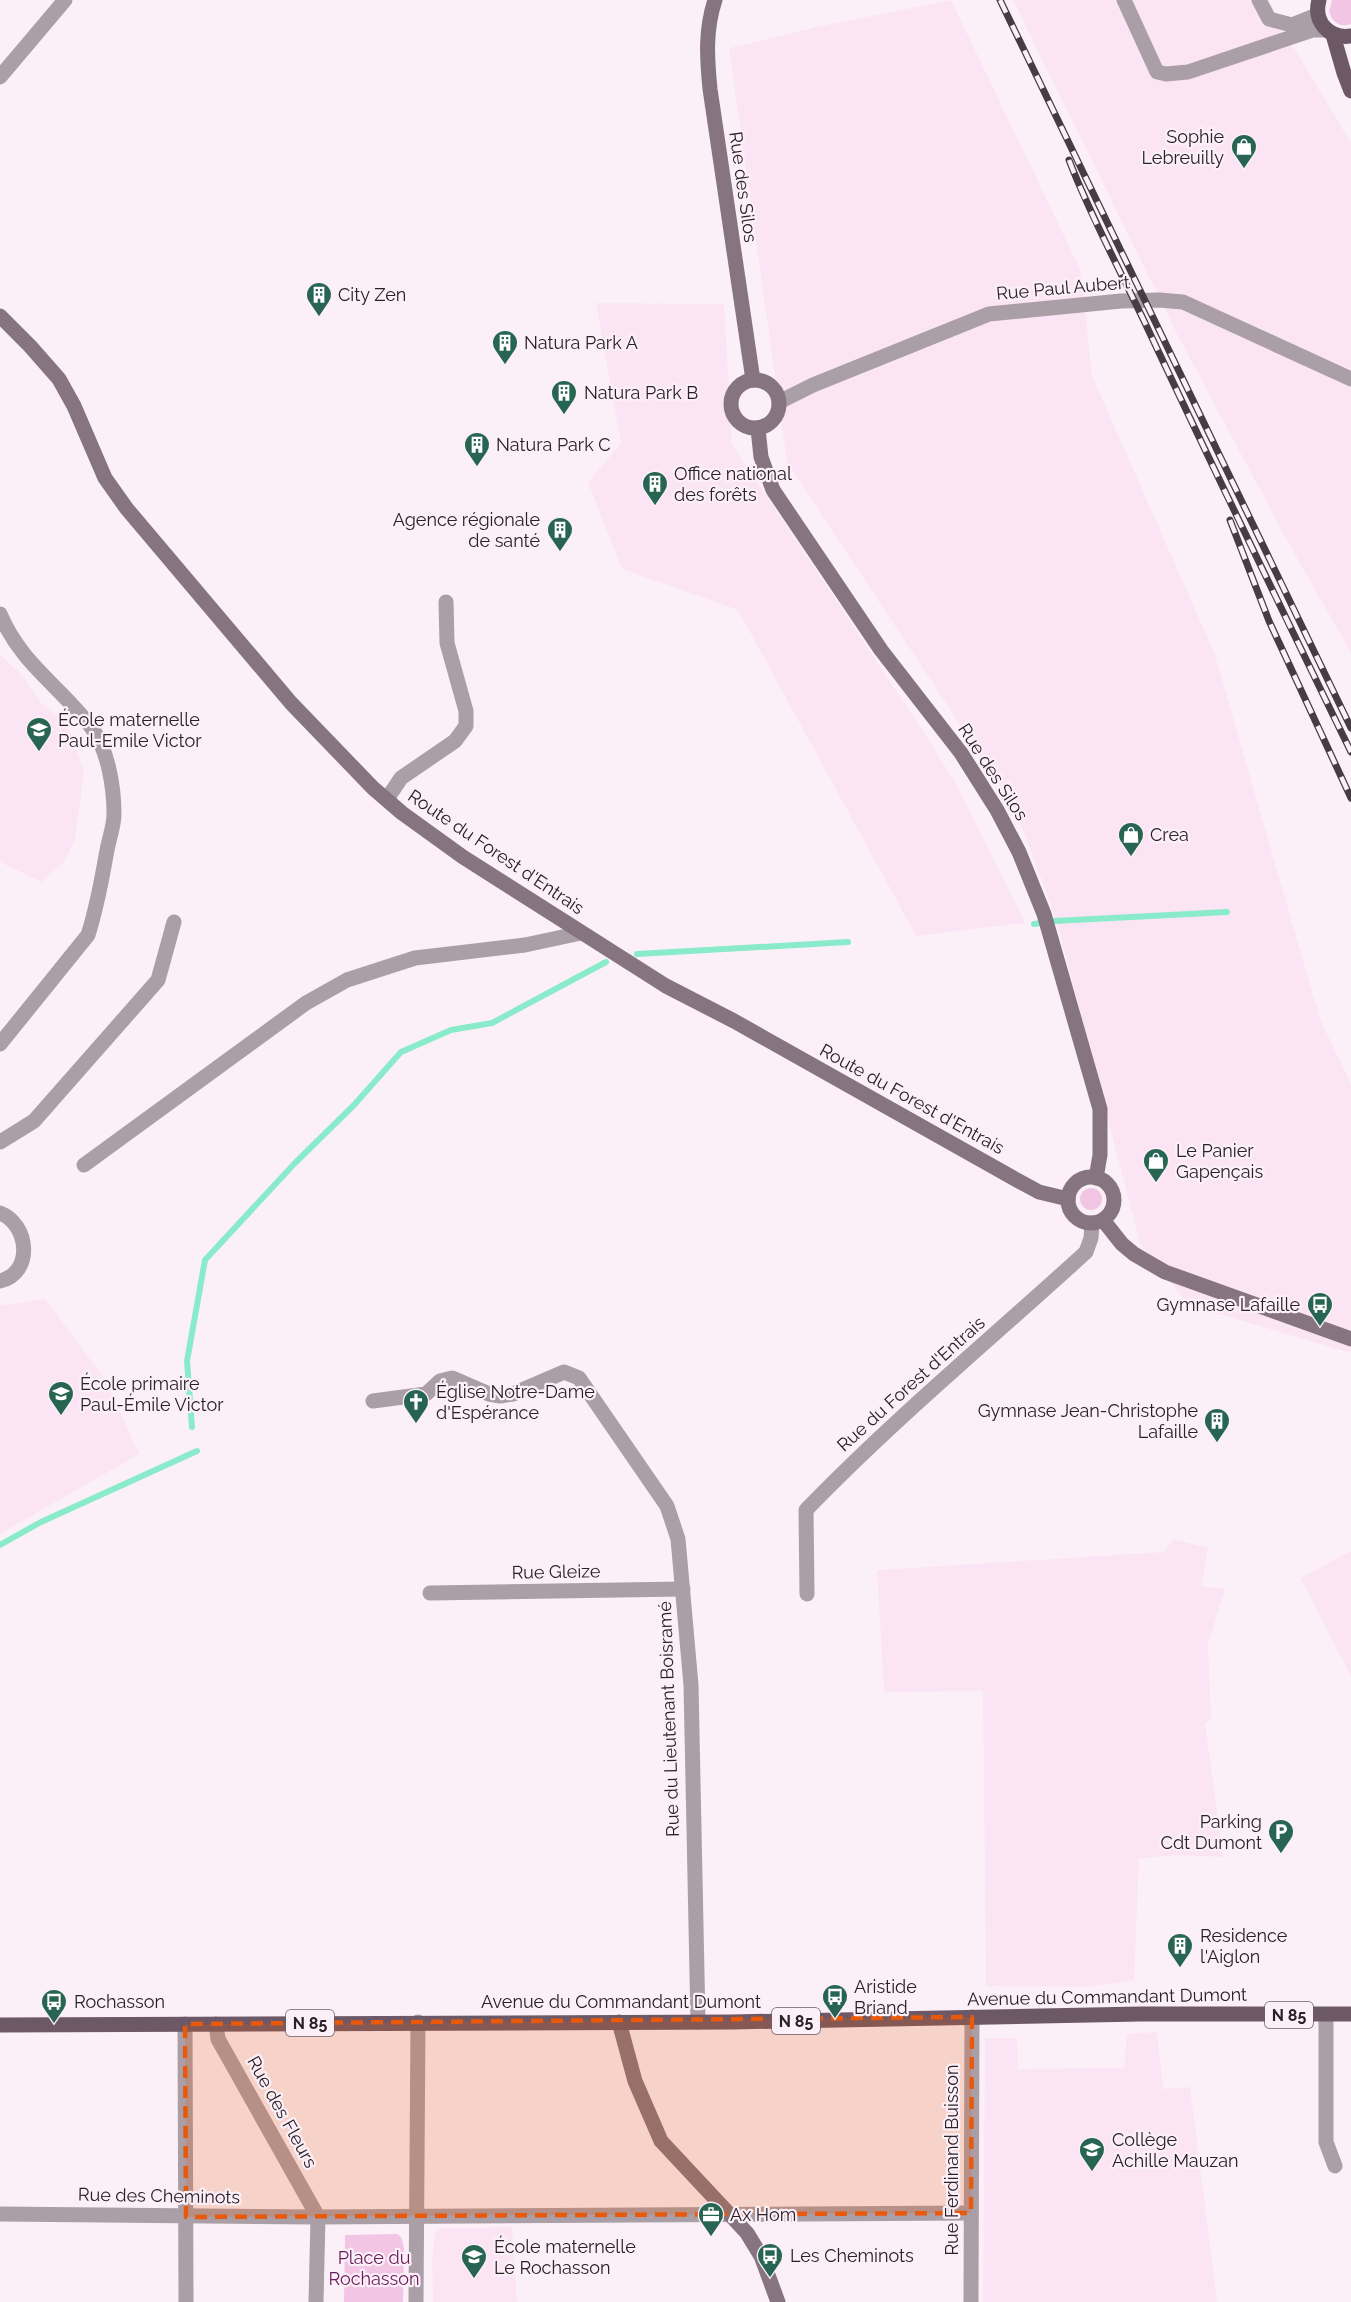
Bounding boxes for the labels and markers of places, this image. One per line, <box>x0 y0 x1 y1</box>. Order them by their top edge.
place label: Sophie Lebreuilly <box>1142 126 1224 168</box>
shop icon: Sophie Lebreuilly <box>1229 132 1259 170</box>
building icon: City Zen <box>304 280 334 318</box>
place label: City Zen <box>338 284 406 305</box>
building icon: Natura Park A <box>490 328 520 366</box>
place label: Natura Park A <box>524 332 638 353</box>
building icon: Natura Park B <box>549 378 579 416</box>
place label: Natura Park B <box>584 382 698 403</box>
building icon: Natura Park C <box>462 430 492 468</box>
place label: Natura Park C <box>496 434 611 455</box>
place label: Office national des forêts <box>674 463 792 505</box>
building icon: Office national des forêts <box>640 469 670 507</box>
place label: Agence régionale de santé <box>393 509 540 551</box>
building icon: Agence régionale de santé <box>545 515 575 553</box>
place label: École maternelle Paul-Emile Victor <box>58 708 202 751</box>
school or university icon: École maternelle Paul-Emile Victor <box>24 715 54 753</box>
shop icon: Crea <box>1116 820 1146 858</box>
place label: Crea <box>1150 824 1189 845</box>
place label: Le Panier Gapençais <box>1176 1140 1263 1182</box>
shop icon: Le Panier Gapençais <box>1141 1146 1171 1184</box>
bus stop icon: Gymnase Lafaille <box>1305 1290 1335 1328</box>
place label: Gymnase Lafaille <box>1157 1294 1300 1315</box>
place label: École primaire Paul-Émile Victor <box>80 1372 224 1415</box>
school or university icon: École primaire Paul-Émile Victor <box>46 1379 76 1417</box>
place label: Église Notre-Dame d'Espérance <box>436 1380 595 1423</box>
church icon: Église Notre-Dame d'Espérance <box>401 1387 431 1425</box>
place label: Gymnase Jean-Christophe Lafaille <box>978 1400 1198 1442</box>
building icon: Gymnase Jean-Christophe Lafaille <box>1202 1406 1232 1444</box>
place label: Parking Cdt Dumont <box>1161 1811 1262 1853</box>
parking icon: Parking Cdt Dumont <box>1266 1817 1296 1855</box>
place label: Residence l'Aiglon <box>1200 1925 1288 1967</box>
building icon: Residence l'Aiglon <box>1165 1931 1195 1969</box>
place label: Aristide Briand <box>854 1976 917 2018</box>
bus stop icon: Aristide Briand <box>820 1982 850 2020</box>
bus stop icon: Rochasson <box>39 1987 69 2025</box>
place label: Rochasson <box>74 1991 165 2012</box>
place label: Collège Achille Mauzan <box>1112 2129 1239 2171</box>
school or university icon: Collège Achille Mauzan <box>1077 2135 1107 2173</box>
office icon: Ax Hom <box>696 2200 726 2238</box>
place label: Ax Hom <box>730 2204 796 2225</box>
place label: École maternelle Le Rochasson <box>494 2235 636 2278</box>
bus stop icon: Les Cheminots <box>755 2241 785 2279</box>
school or university icon: École maternelle Le Rochasson <box>459 2242 489 2280</box>
place label: Les Cheminots <box>790 2245 914 2266</box>

